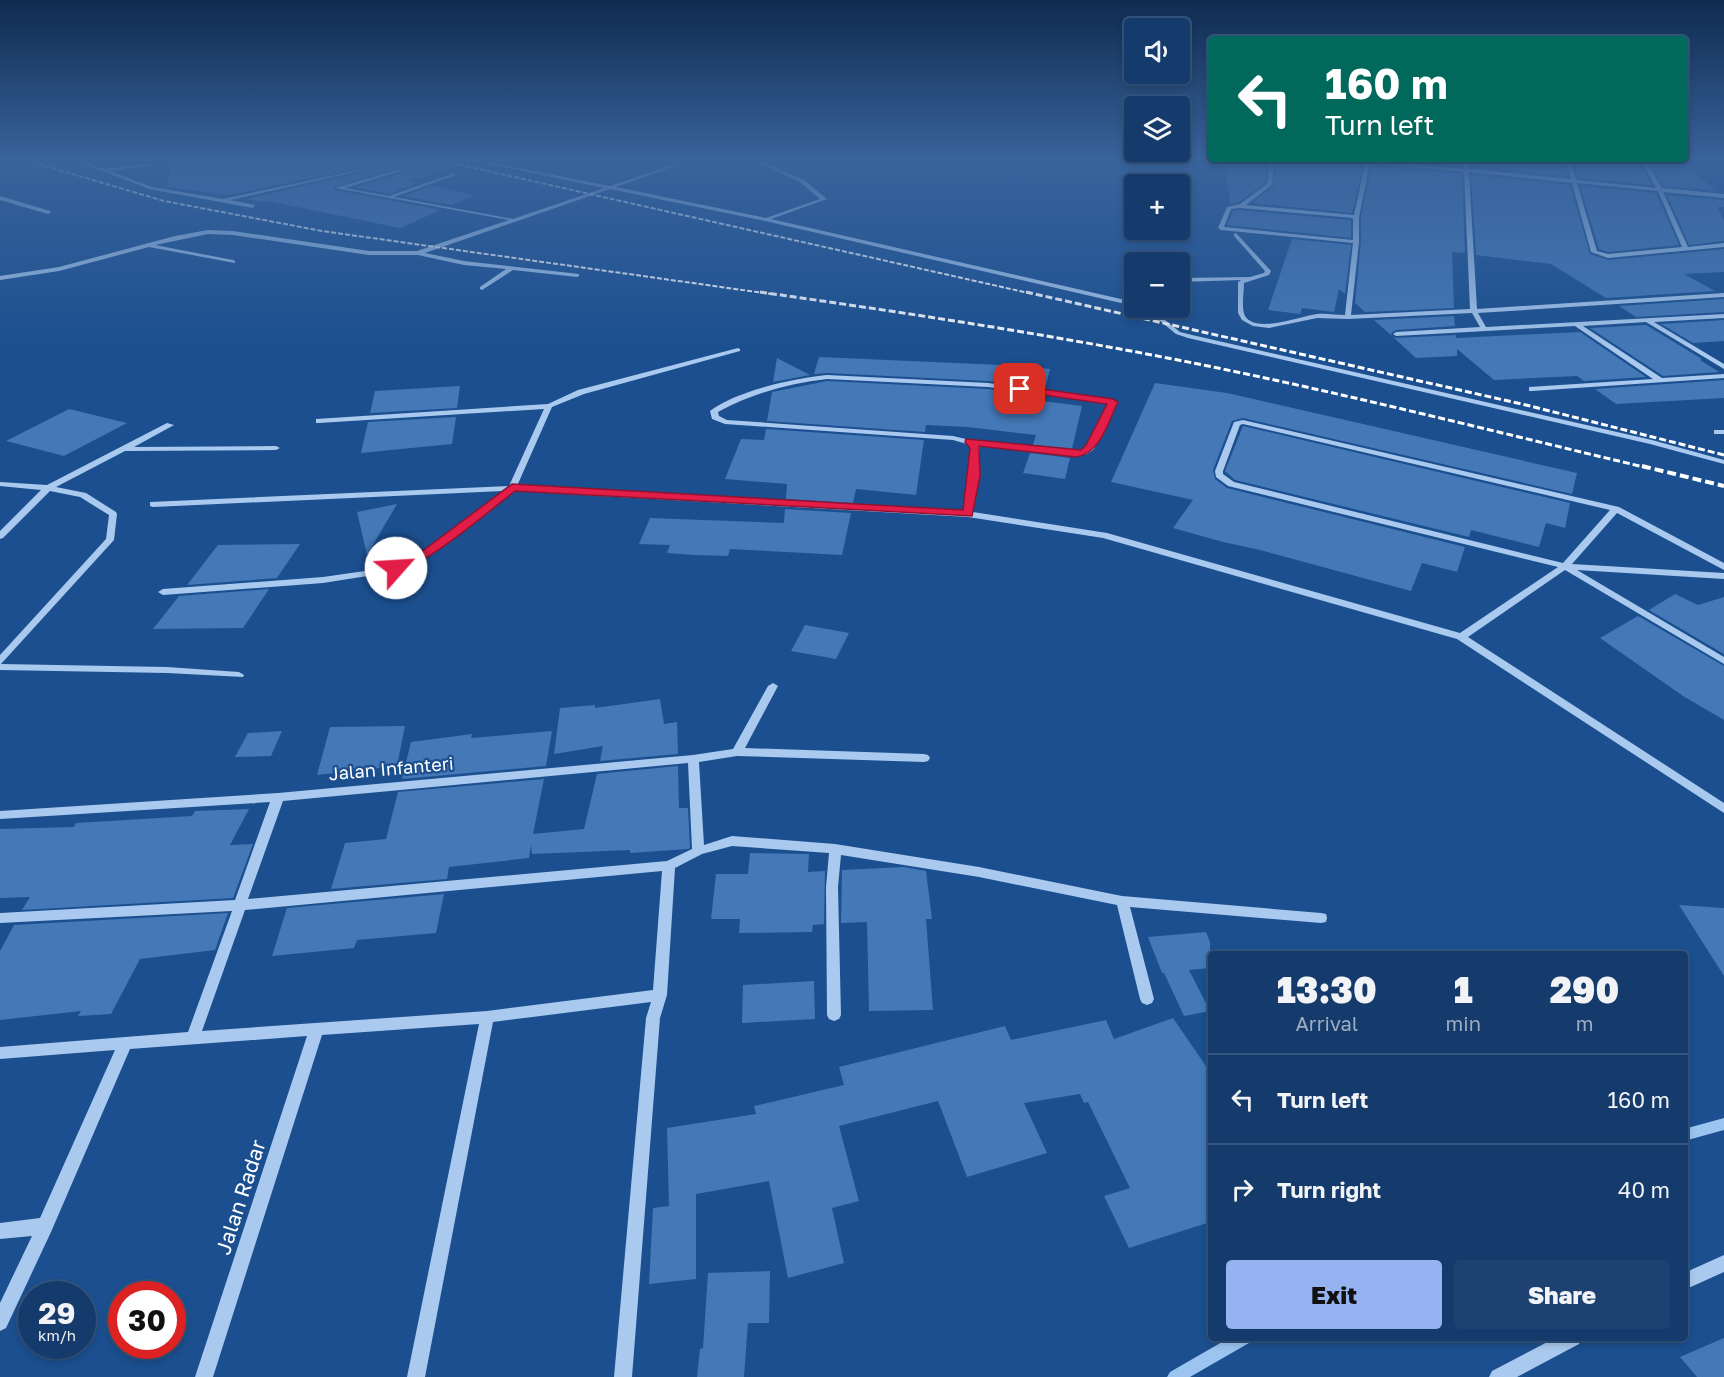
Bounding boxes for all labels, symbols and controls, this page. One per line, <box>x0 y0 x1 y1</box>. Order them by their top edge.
map controls <box>1124 18 1190 318</box>
button: sound <box>1124 18 1190 84</box>
text: 160 m <box>1325 58 1448 108</box>
icon: left <box>1226 60 1304 138</box>
button: layers <box>1124 96 1190 162</box>
text: Turn left <box>1325 109 1434 141</box>
button: + <box>1124 174 1190 240</box>
button: − <box>1124 252 1190 318</box>
pin <box>994 363 1045 414</box>
icon: arrive <box>1003 372 1036 405</box>
position arrow <box>364 536 428 600</box>
street label: Jalan Infanteri <box>328 752 454 784</box>
text: 13:30 <box>1277 968 1377 1011</box>
text: 1 <box>1454 968 1473 1011</box>
text: 290 <box>1550 968 1619 1011</box>
text: Arrival <box>1295 1011 1358 1035</box>
text: min <box>1446 1011 1481 1035</box>
text: m <box>1576 1011 1593 1035</box>
icon: left <box>1226 1083 1259 1116</box>
text: Turn left <box>1277 1086 1368 1113</box>
text: 160 m <box>1607 1086 1670 1113</box>
street label: Jalan Radar <box>209 1136 271 1258</box>
icon: right <box>1226 1173 1259 1206</box>
text: Turn right <box>1277 1176 1381 1203</box>
text: 40 m <box>1618 1176 1670 1203</box>
button: Exit <box>1226 1260 1442 1329</box>
button: Share <box>1454 1260 1670 1329</box>
speed limit sign: 30 <box>108 1281 186 1359</box>
text: 29 <box>38 1295 76 1331</box>
text: km/h <box>38 1326 76 1344</box>

